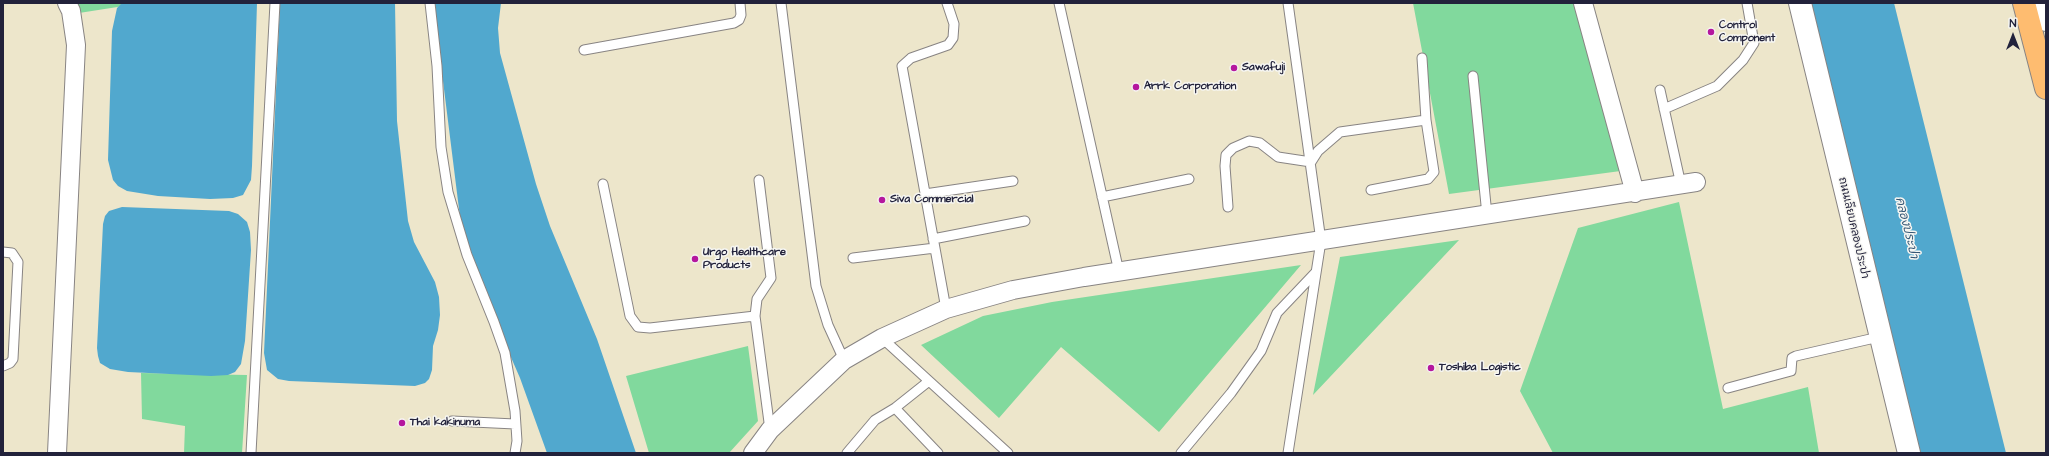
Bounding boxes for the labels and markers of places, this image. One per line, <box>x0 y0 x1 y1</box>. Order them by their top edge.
place label: Control Component <box>1719 19 1775 45</box>
marker: Control Component <box>1706 27 1716 37</box>
place label: Sawafuji <box>1242 61 1285 75</box>
marker: Sawafuji <box>1229 63 1239 73</box>
place label: Arrk Corporation <box>1144 80 1236 94</box>
marker: Arrk Corporation <box>1131 82 1141 92</box>
place label: Siva Commercial <box>890 193 974 207</box>
marker: Siva Commercial <box>877 195 887 205</box>
place label: Urgo Healthcare Products <box>703 246 786 272</box>
marker: Urgo Healthcare Products <box>690 254 700 264</box>
place label: Toshiba Logistic <box>1439 361 1521 375</box>
marker: Toshiba Logistic <box>1426 363 1436 373</box>
place label: Thai kakinuma <box>410 416 480 430</box>
marker: Thai kakinuma <box>397 418 407 428</box>

